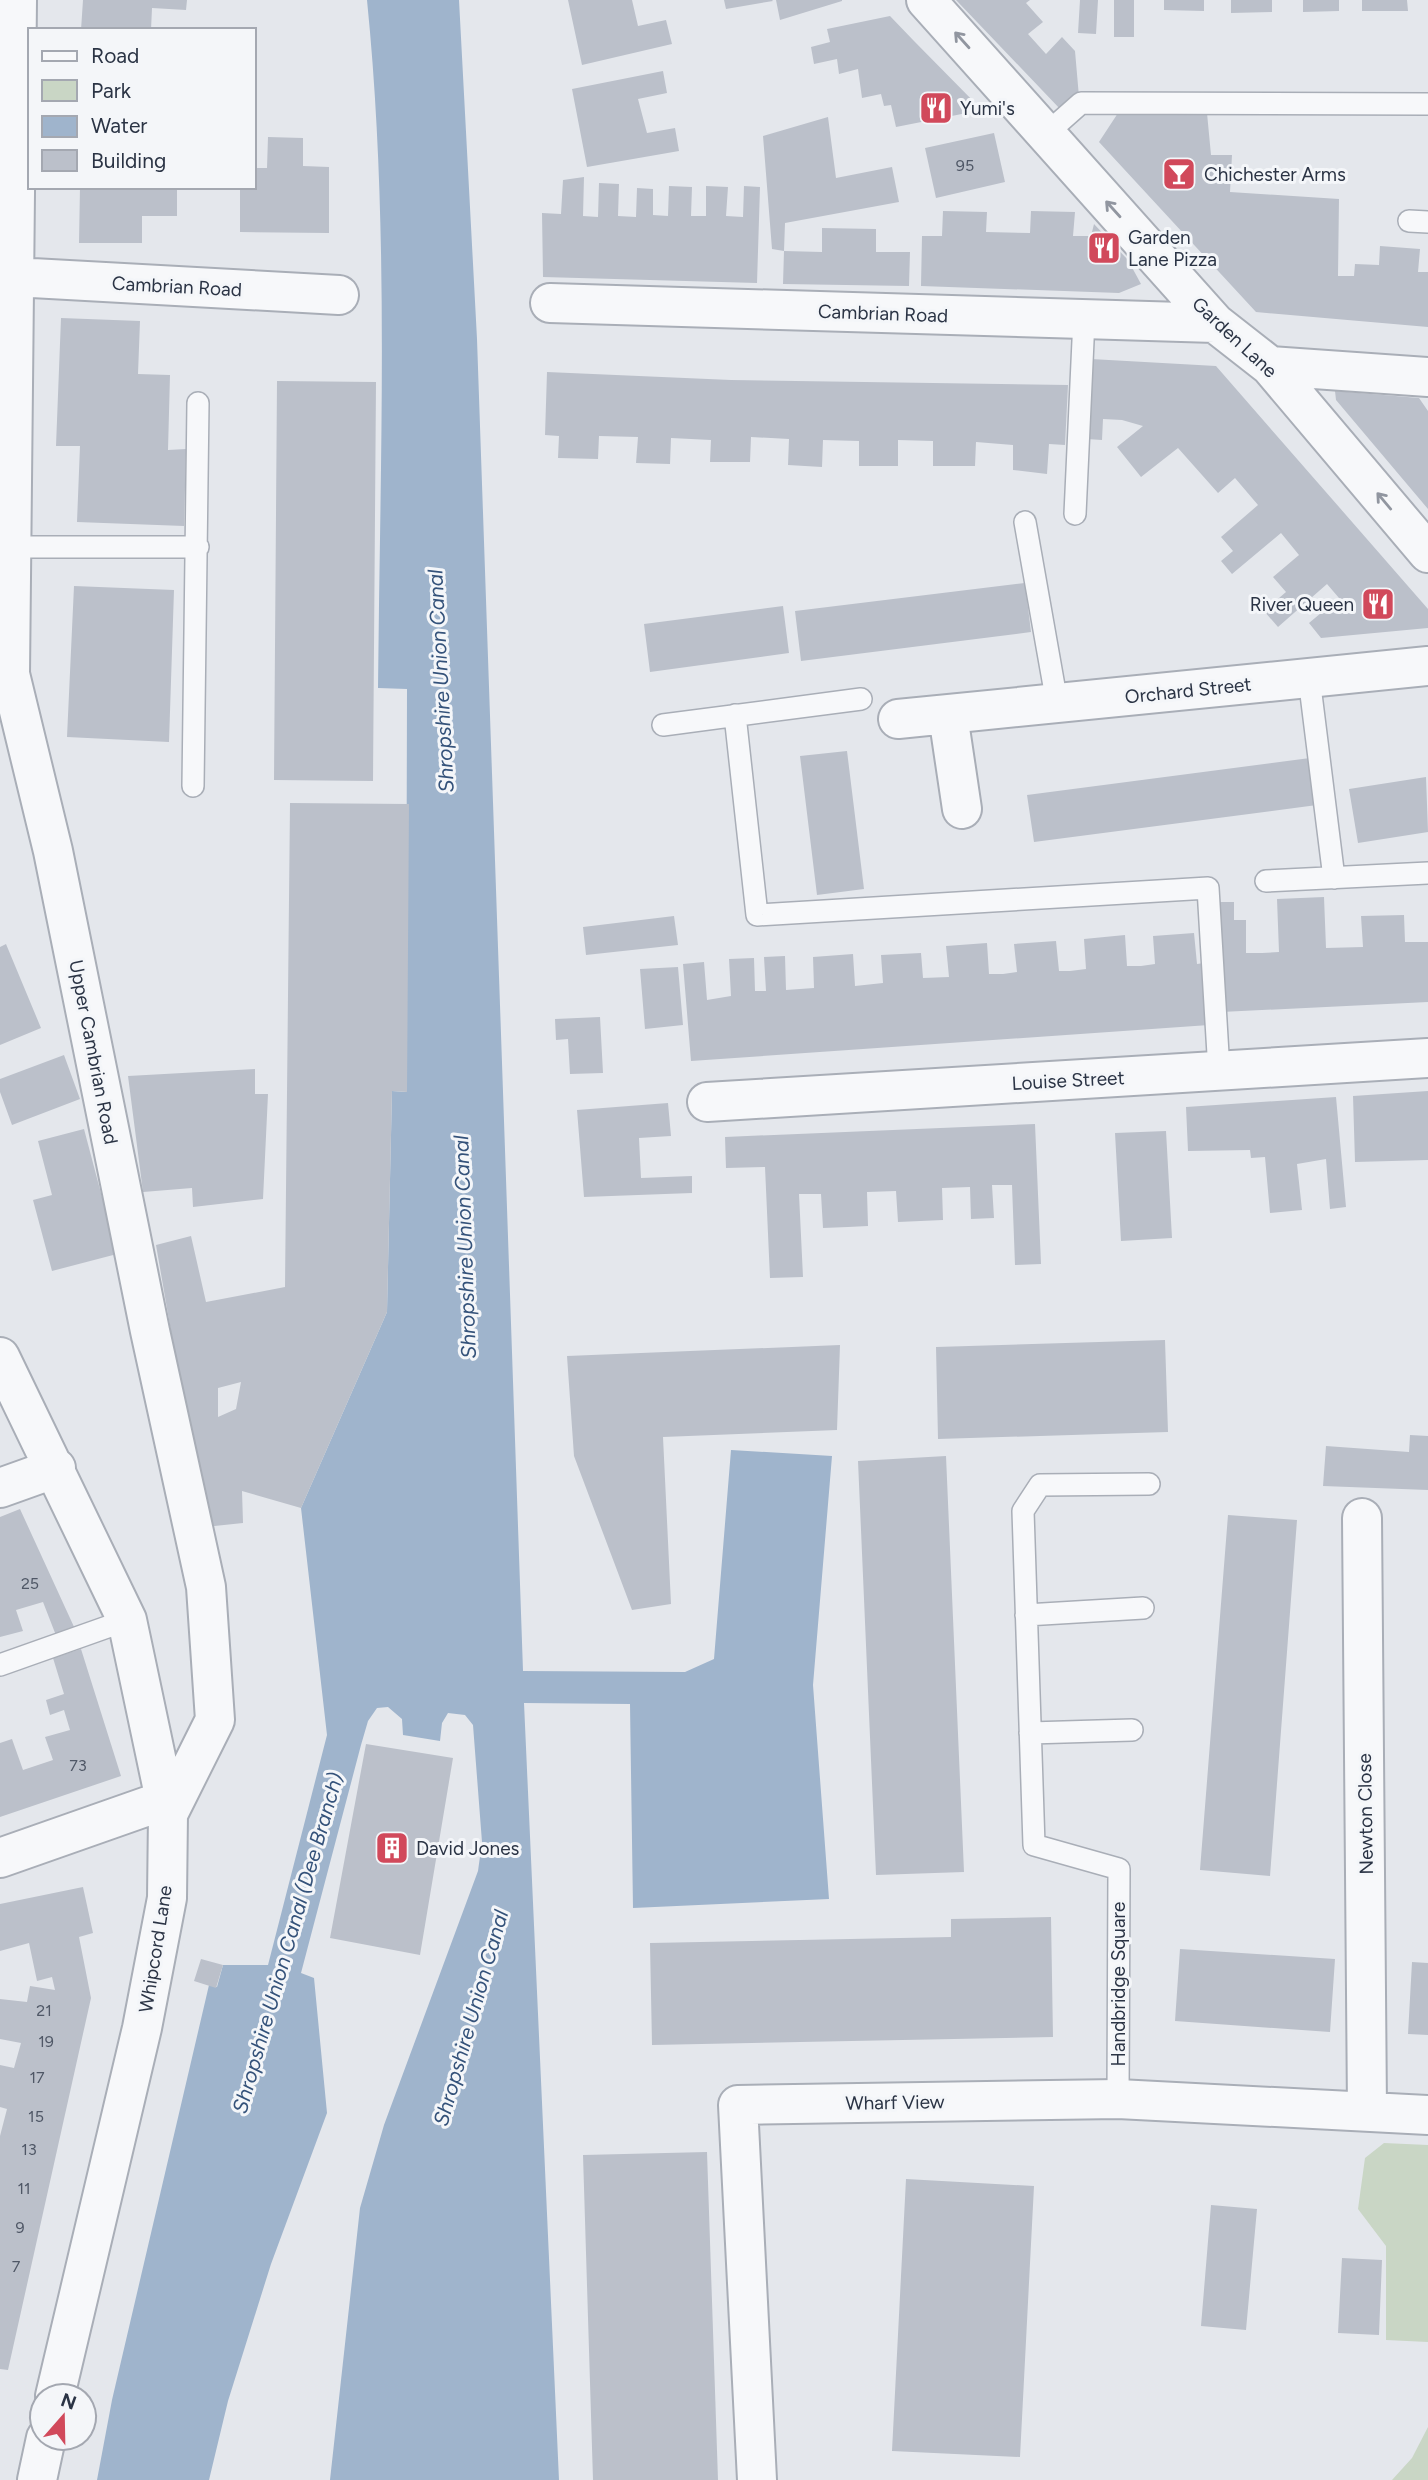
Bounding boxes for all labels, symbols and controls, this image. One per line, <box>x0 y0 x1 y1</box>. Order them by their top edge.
legend <box>28 28 256 189</box>
one-way arrow <box>953 32 970 49</box>
text: Road <box>91 43 139 68</box>
text: Park <box>91 78 132 103</box>
restaurant icon: Yumi's <box>917 89 955 127</box>
place label: Yumi's <box>960 97 1015 120</box>
text: Water <box>91 113 147 138</box>
text: Building <box>91 148 166 173</box>
bar icon: Chichester Arms <box>1160 155 1198 193</box>
house number: 95 <box>956 156 974 175</box>
place label: Chichester Arms <box>1204 163 1346 186</box>
one-way arrow <box>1105 200 1121 218</box>
place label: Garden Lane Pizza <box>1128 226 1217 271</box>
restaurant icon: Garden Lane Pizza <box>1085 229 1123 267</box>
street label: Cambrian Road <box>111 272 243 301</box>
street label: Garden Lane <box>1187 292 1282 383</box>
street label: Cambrian Road <box>817 300 948 327</box>
one-way arrow <box>1376 492 1392 510</box>
water label: Shropshire Union Canal <box>422 568 459 793</box>
restaurant icon: River Queen <box>1359 585 1397 623</box>
place label: River Queen <box>1250 593 1354 616</box>
street label: Orchard Street <box>1124 672 1252 709</box>
street label: Upper Cambrian Road <box>64 958 123 1146</box>
street label: Louise Street <box>1011 1066 1125 1095</box>
water label: Shropshire Union Canal <box>448 1135 481 1359</box>
house number: 25 <box>21 1574 39 1593</box>
street label: Newton Close <box>1353 1753 1378 1875</box>
house number: 73 <box>69 1756 87 1775</box>
water label: Shropshire Union Canal (Dee Branch) <box>227 1770 348 2116</box>
building icon: David Jones <box>373 1829 411 1867</box>
place label: David Jones <box>416 1837 520 1860</box>
street label: Whipcord Lane <box>134 1884 177 2014</box>
street label: Handbridge Square <box>1107 1902 1130 2066</box>
water label: Shropshire Union Canal <box>428 1907 513 2129</box>
house number: 21 <box>36 2001 52 2020</box>
house number: 19 <box>38 2032 54 2051</box>
house number: 17 <box>29 2068 45 2087</box>
street label: Wharf View <box>845 2090 945 2115</box>
house number: 15 <box>28 2107 44 2126</box>
house number: 13 <box>21 2140 37 2159</box>
house number: 11 <box>17 2179 31 2198</box>
house number: 9 <box>15 2218 25 2237</box>
house number: 7 <box>12 2257 21 2276</box>
north arrow <box>28 2382 98 2452</box>
text: N <box>58 2388 79 2415</box>

